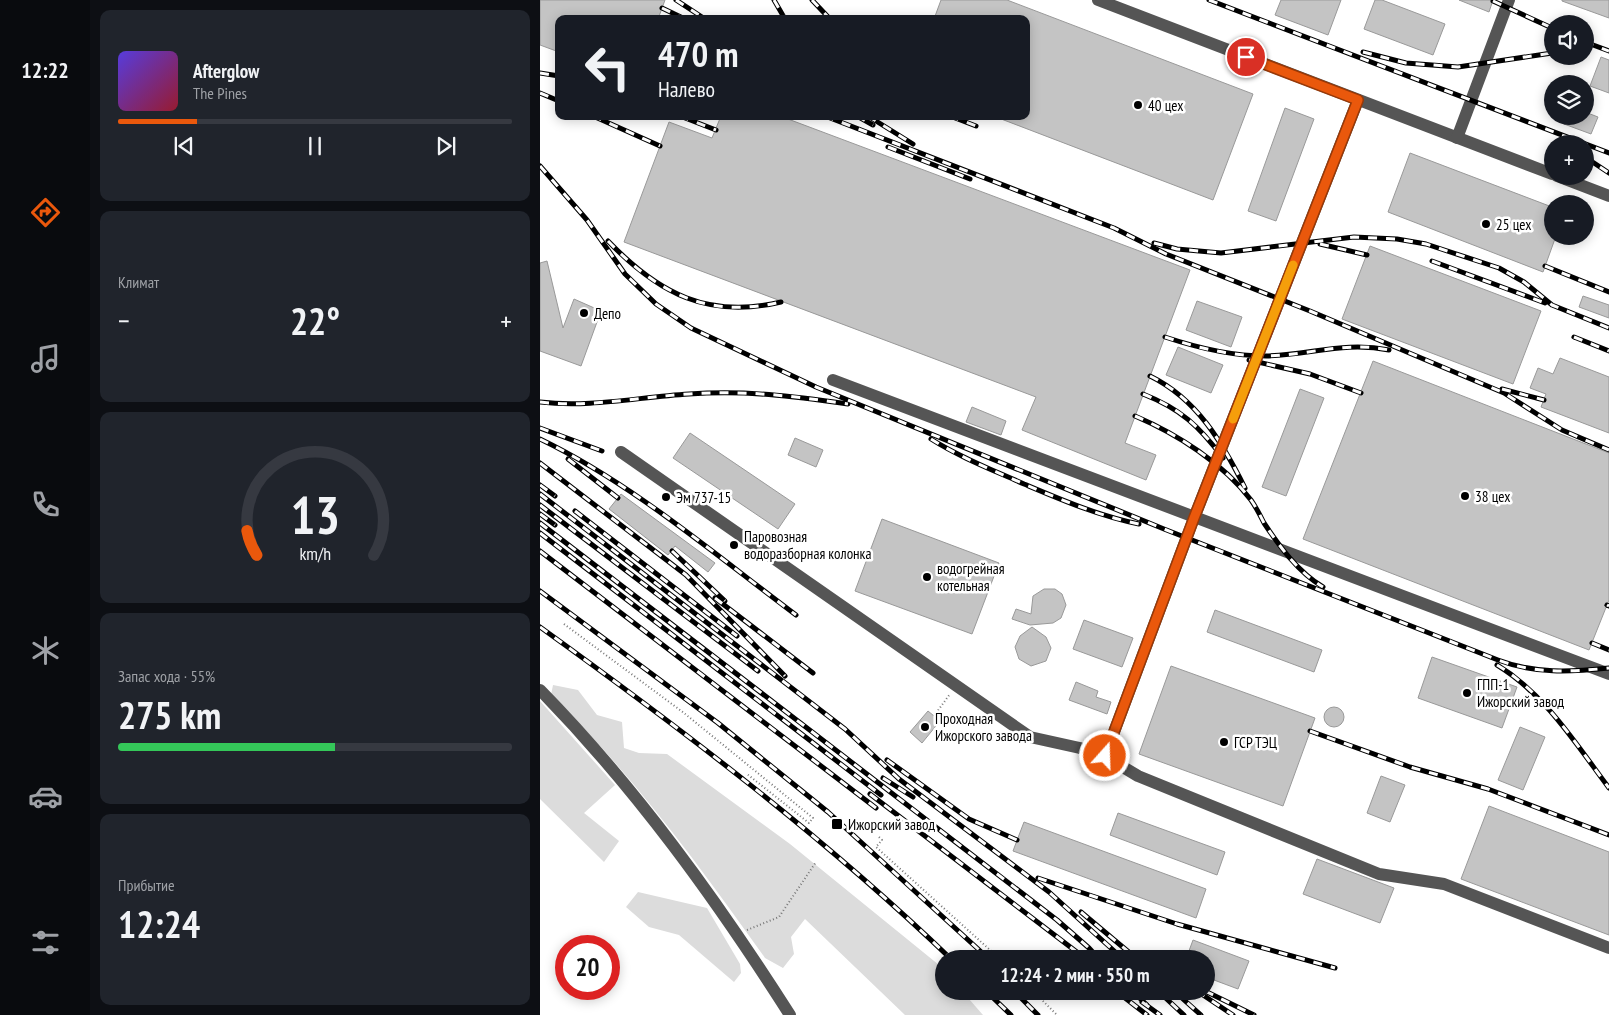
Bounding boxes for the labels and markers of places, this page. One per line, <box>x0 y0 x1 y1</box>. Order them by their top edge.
pin <box>1225 36 1267 78</box>
place label: 40 цех <box>1148 96 1183 115</box>
marker: 40 цех <box>1132 99 1144 111</box>
place label: 25 цех <box>1496 215 1531 234</box>
marker: 25 цех <box>1480 218 1492 230</box>
place label: Депо <box>594 304 621 323</box>
marker: Депо <box>578 307 590 319</box>
place label: 38 цех <box>1475 487 1510 506</box>
place label: Эм 737-15 <box>676 488 731 507</box>
marker: 38 цех <box>1459 490 1471 502</box>
marker: Эм 737-15 <box>660 491 672 503</box>
place label: Паровозная водоразборная колонка <box>744 527 871 563</box>
marker: Паровозная водоразборная колонка <box>728 539 740 551</box>
place label: водогрейная котельная <box>937 559 1005 595</box>
marker: водогрейная котельная <box>921 571 933 583</box>
place label: ГПП-1 Ижорский завод <box>1477 675 1564 711</box>
marker: ГПП-1 Ижорский завод <box>1461 687 1473 699</box>
place label: Проходная Ижорского завода <box>935 709 1032 745</box>
marker: Проходная Ижорского завода <box>919 721 931 733</box>
place label: ГСР ТЭЦ <box>1234 733 1277 752</box>
marker: ГСР ТЭЦ <box>1218 736 1230 748</box>
place label: Ижорский завод <box>848 815 935 834</box>
marker: Ижорский завод <box>830 817 844 831</box>

